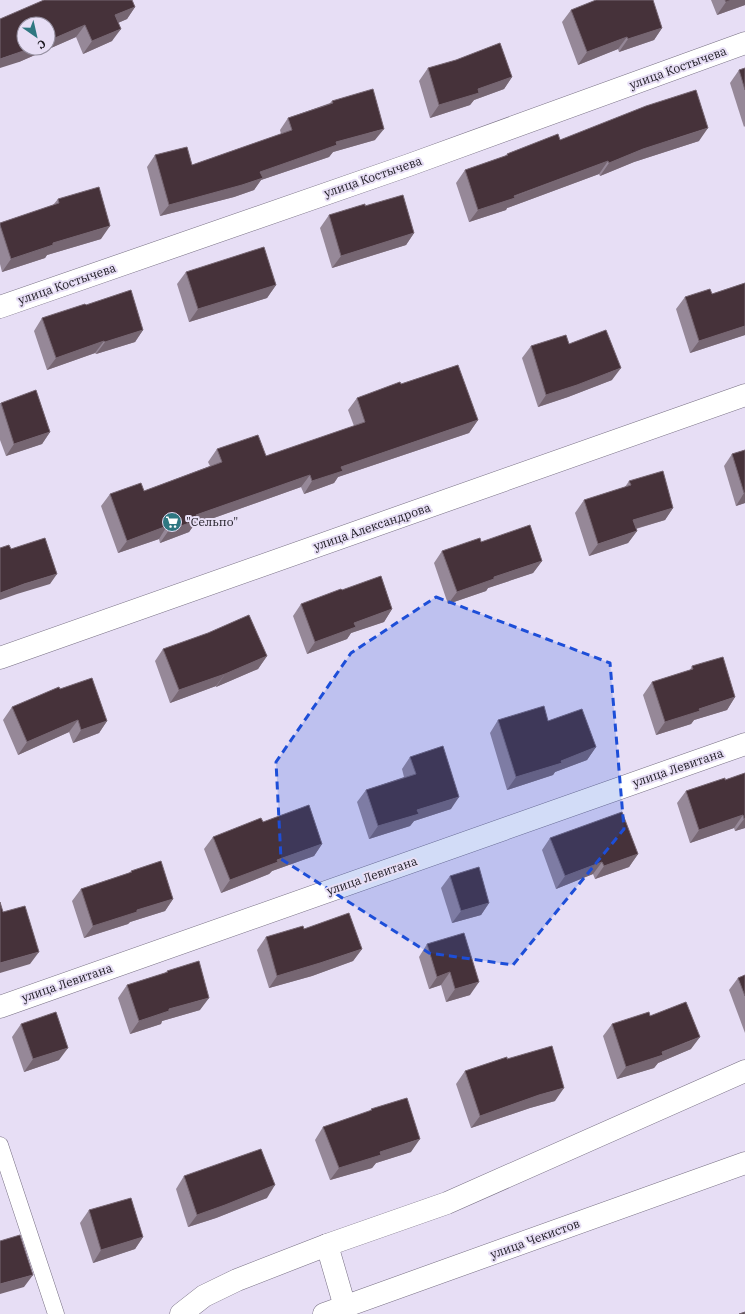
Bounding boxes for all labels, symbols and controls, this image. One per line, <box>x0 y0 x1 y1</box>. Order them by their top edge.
north arrow <box>16 16 56 56</box>
text: С <box>35 36 49 52</box>
street label: улица Костычева <box>627 43 729 92</box>
street label: улица Костычева <box>322 153 424 200</box>
street label: улица Костычева <box>16 260 118 307</box>
street label: улица Александрова <box>311 499 433 554</box>
supermarket icon: "Сельпо" <box>161 511 183 533</box>
place label: "Сельпо" <box>186 514 238 529</box>
street label: улица Левитана <box>631 745 726 790</box>
street label: улица Левитана <box>325 853 420 898</box>
street label: улица Левитана <box>20 960 115 1005</box>
street label: улица Чекистов <box>488 1215 582 1262</box>

